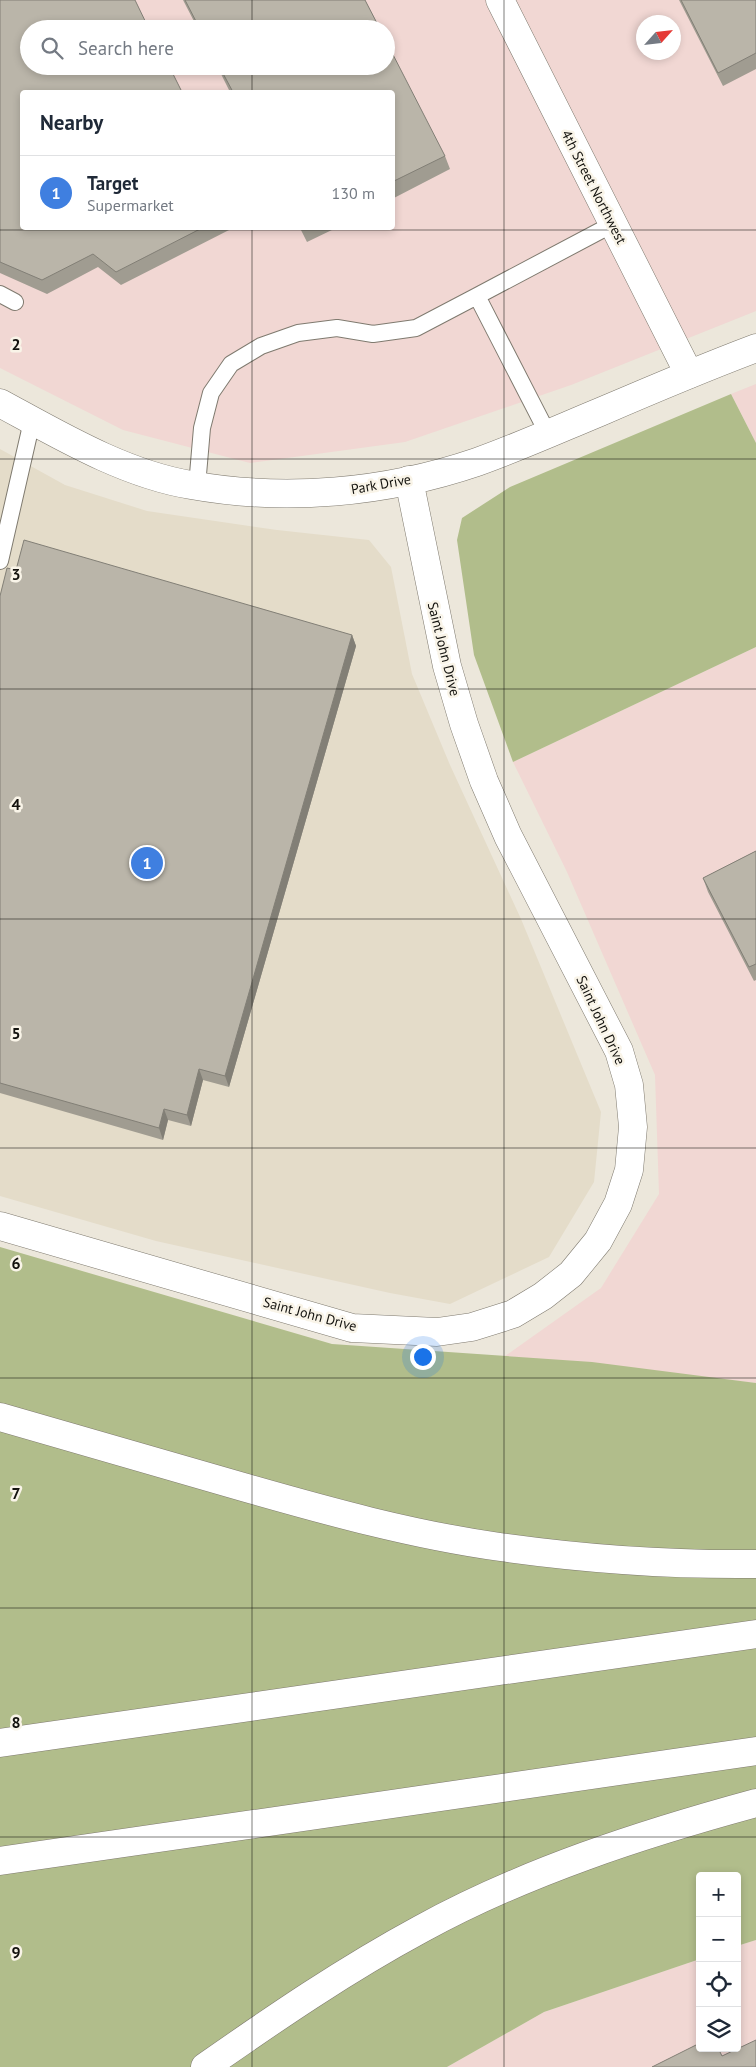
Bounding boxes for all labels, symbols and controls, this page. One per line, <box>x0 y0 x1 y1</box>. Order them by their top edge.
north arrow <box>636 15 681 60</box>
search box <box>20 20 395 75</box>
icon: search <box>38 34 66 62</box>
text: Search here <box>78 36 174 60</box>
text: Nearby <box>40 109 103 136</box>
street label: 4th Street Northwest <box>557 127 631 247</box>
text: Target <box>87 171 138 195</box>
text: 1 <box>51 183 61 203</box>
text: 130 m <box>332 183 375 203</box>
text: Supermarket <box>87 195 174 215</box>
text: 2 <box>11 334 21 354</box>
street label: Park Drive <box>350 470 412 498</box>
text: 3 <box>11 564 21 584</box>
street label: Saint John Drive <box>424 600 464 698</box>
text: 4 <box>11 794 21 814</box>
pin: 1 <box>131 844 163 882</box>
street label: Saint John Drive <box>572 973 630 1067</box>
text: 5 <box>11 1023 21 1043</box>
text: 6 <box>11 1253 21 1273</box>
street label: Saint John Drive <box>261 1293 359 1335</box>
your location <box>410 1344 436 1370</box>
text: 7 <box>11 1483 21 1503</box>
text: 8 <box>11 1712 21 1732</box>
map controls <box>696 1872 741 2052</box>
button: + <box>696 1872 741 1917</box>
button: − <box>696 1917 741 1962</box>
text: 9 <box>11 1942 21 1962</box>
button: locate <box>696 1962 741 2007</box>
button: layers <box>696 2007 741 2052</box>

